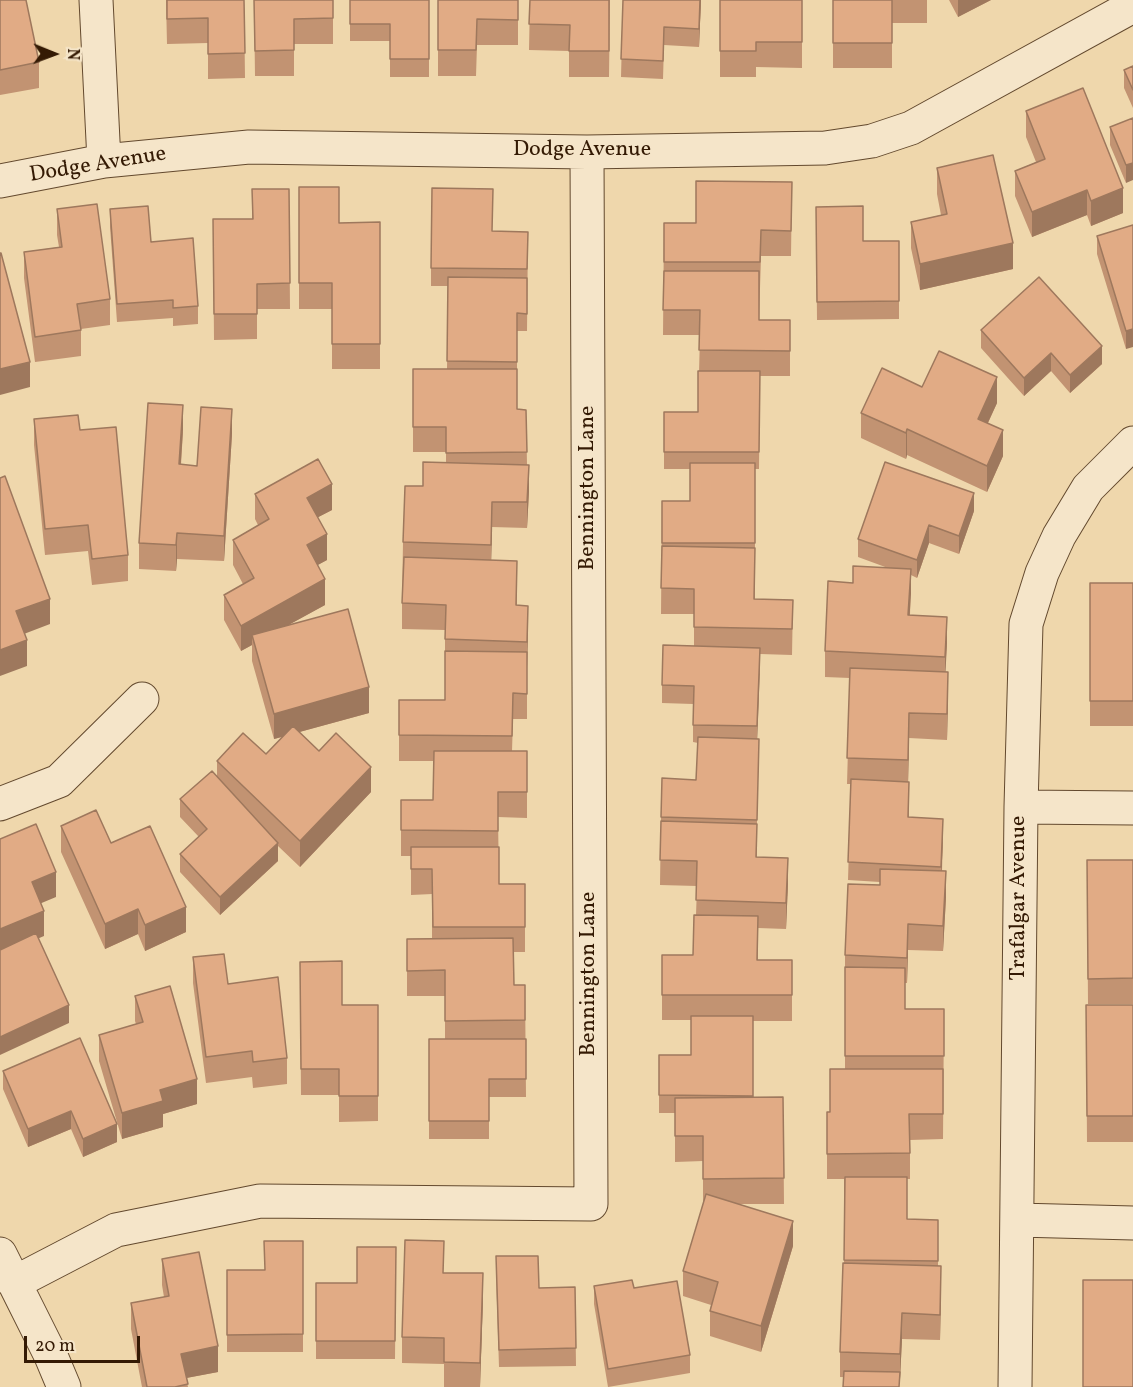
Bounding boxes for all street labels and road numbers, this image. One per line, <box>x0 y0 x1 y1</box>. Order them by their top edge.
street label: Dodge Avenue <box>513 138 651 164</box>
street label: Dodge Avenue <box>28 142 168 190</box>
street label: Bennington Lane <box>576 406 602 570</box>
street label: Trafalgar Avenue <box>1007 816 1033 980</box>
street label: Bennington Lane <box>577 892 603 1056</box>

